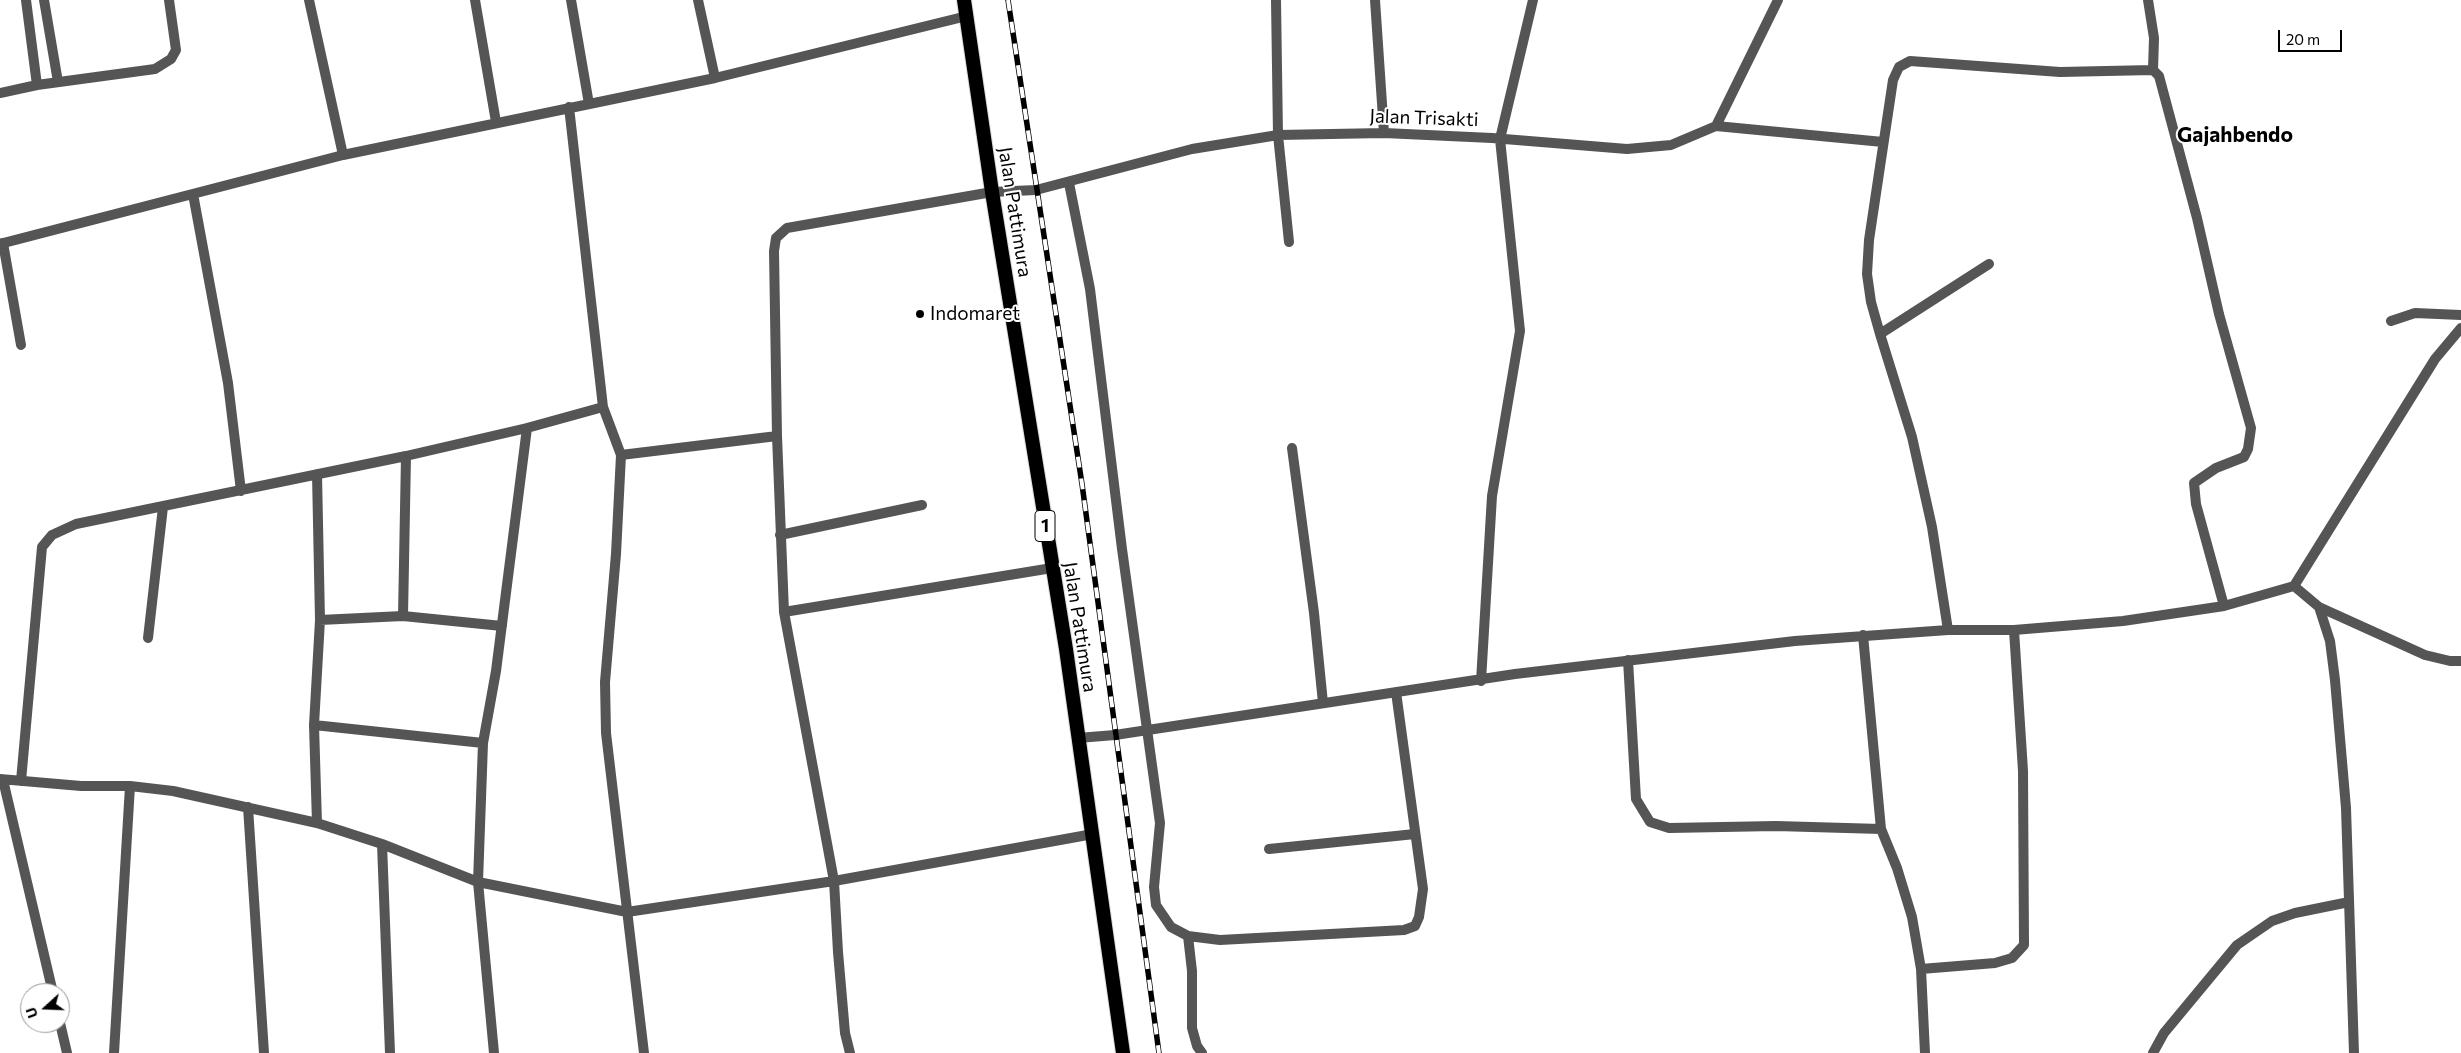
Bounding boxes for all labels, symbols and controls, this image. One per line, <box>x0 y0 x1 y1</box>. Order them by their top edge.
scale bar <box>2281 20 2345 52</box>
text: 20 m <box>2286 30 2320 48</box>
street label: Jalan Trisakti <box>1369 105 1479 131</box>
district label: Gajahbendo <box>2177 122 2293 148</box>
street label: Jalan Pattimura <box>993 145 1037 279</box>
place label: Indomaret <box>930 303 1020 325</box>
marker: Indomaret <box>914 308 926 320</box>
road number: 1 <box>1035 511 1055 542</box>
street label: Jalan Pattimura <box>1058 560 1102 694</box>
north arrow <box>20 983 70 1033</box>
text: U <box>22 1005 41 1021</box>

